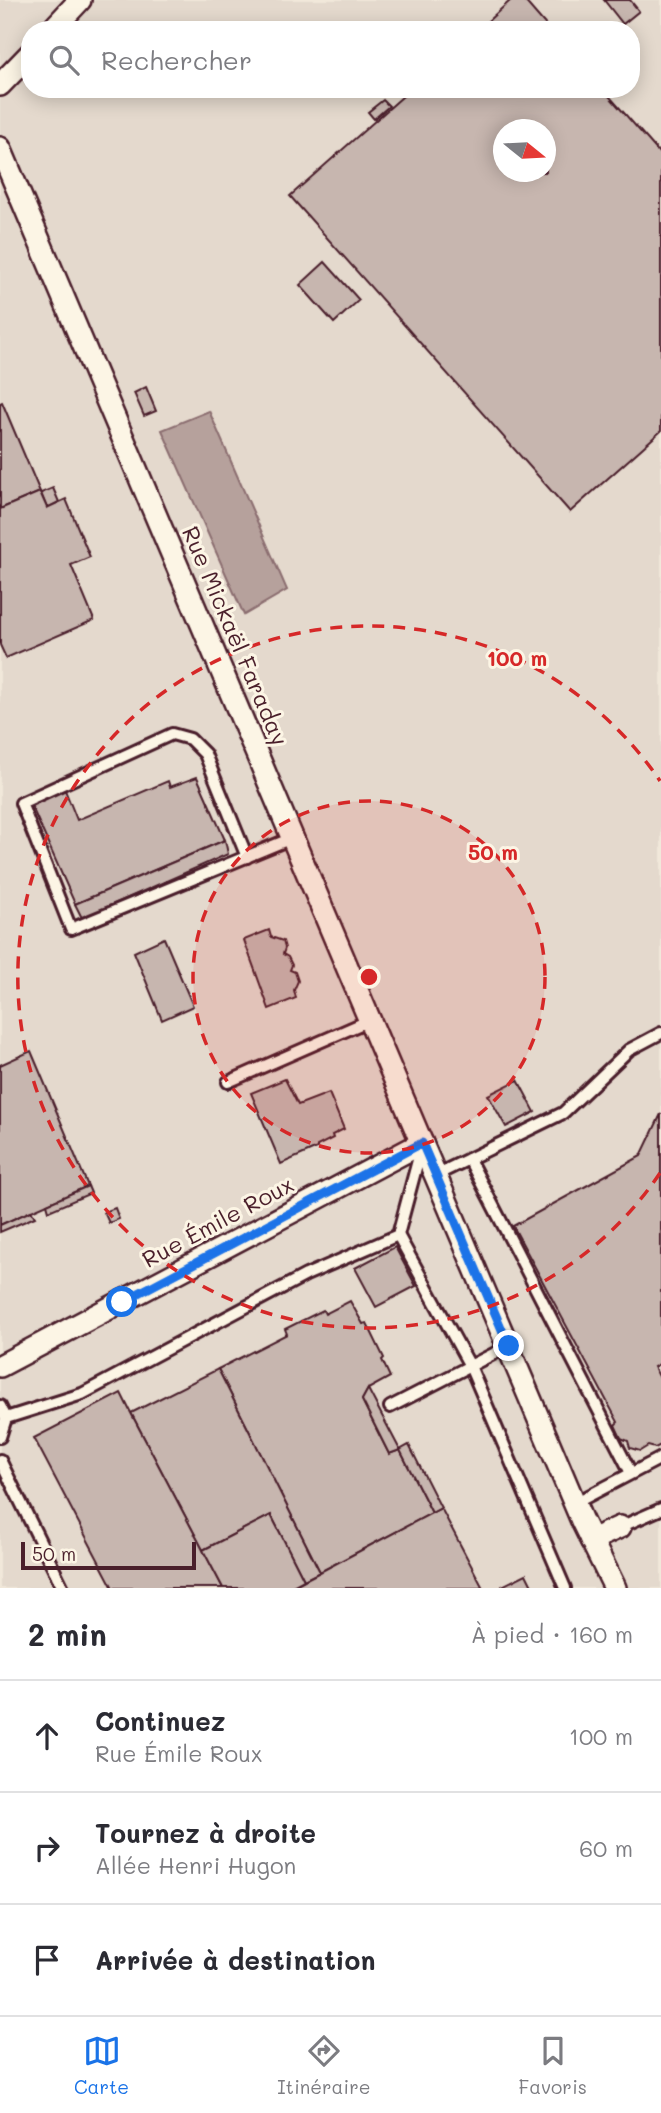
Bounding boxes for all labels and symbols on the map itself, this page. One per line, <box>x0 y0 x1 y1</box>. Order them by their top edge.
north arrow <box>493 119 556 182</box>
street label: Rue Mickaël Faraday <box>176 521 296 750</box>
text: 100 m <box>487 644 547 671</box>
text: 50 m <box>468 838 518 865</box>
centre of rings <box>357 965 381 989</box>
street label: Rue Émile Roux <box>137 1169 299 1274</box>
route start <box>106 1286 137 1317</box>
route end <box>493 1330 524 1361</box>
scale bar <box>21 1539 196 1571</box>

